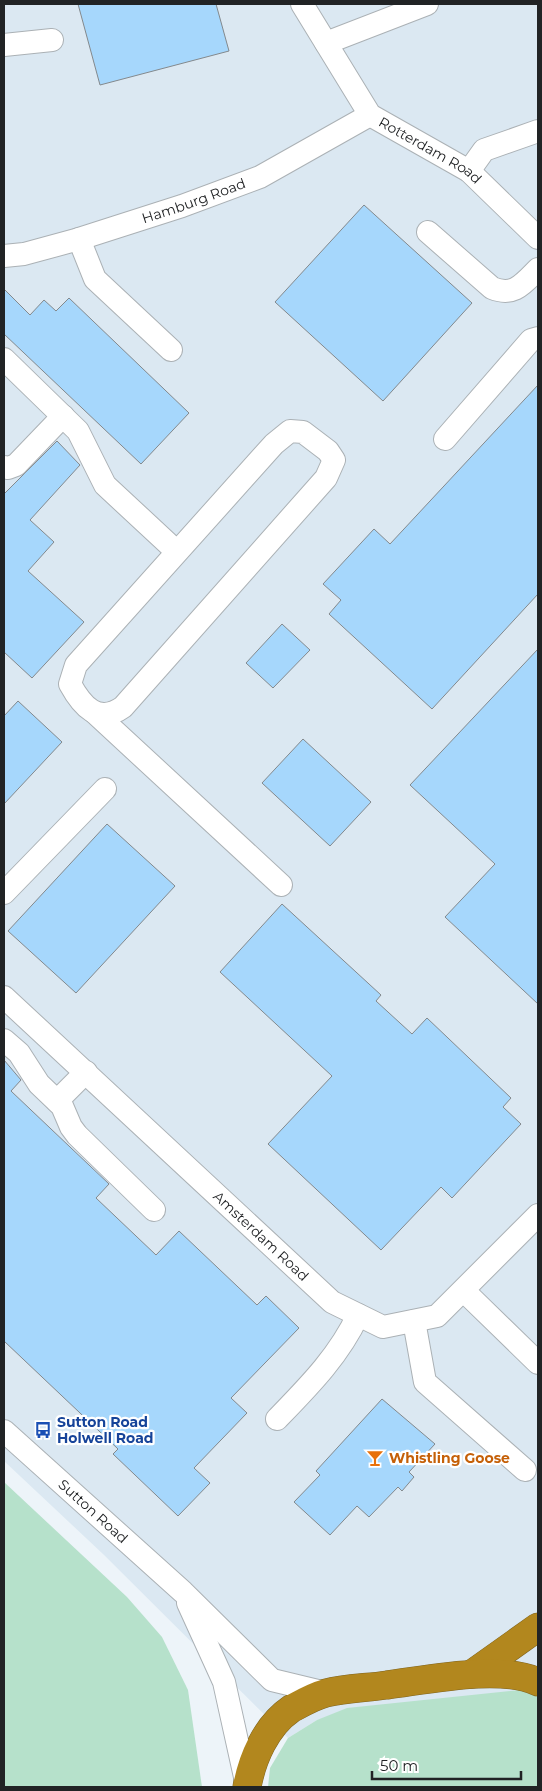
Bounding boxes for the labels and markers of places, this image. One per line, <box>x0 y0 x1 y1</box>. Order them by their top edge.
place label: Sutton Road Holwell Road <box>57 1413 154 1447</box>
bus stop icon: Sutton Road Holwell Road <box>33 1420 53 1440</box>
bar icon: Whistling Goose <box>365 1448 385 1468</box>
place label: Whistling Goose <box>389 1449 510 1467</box>

